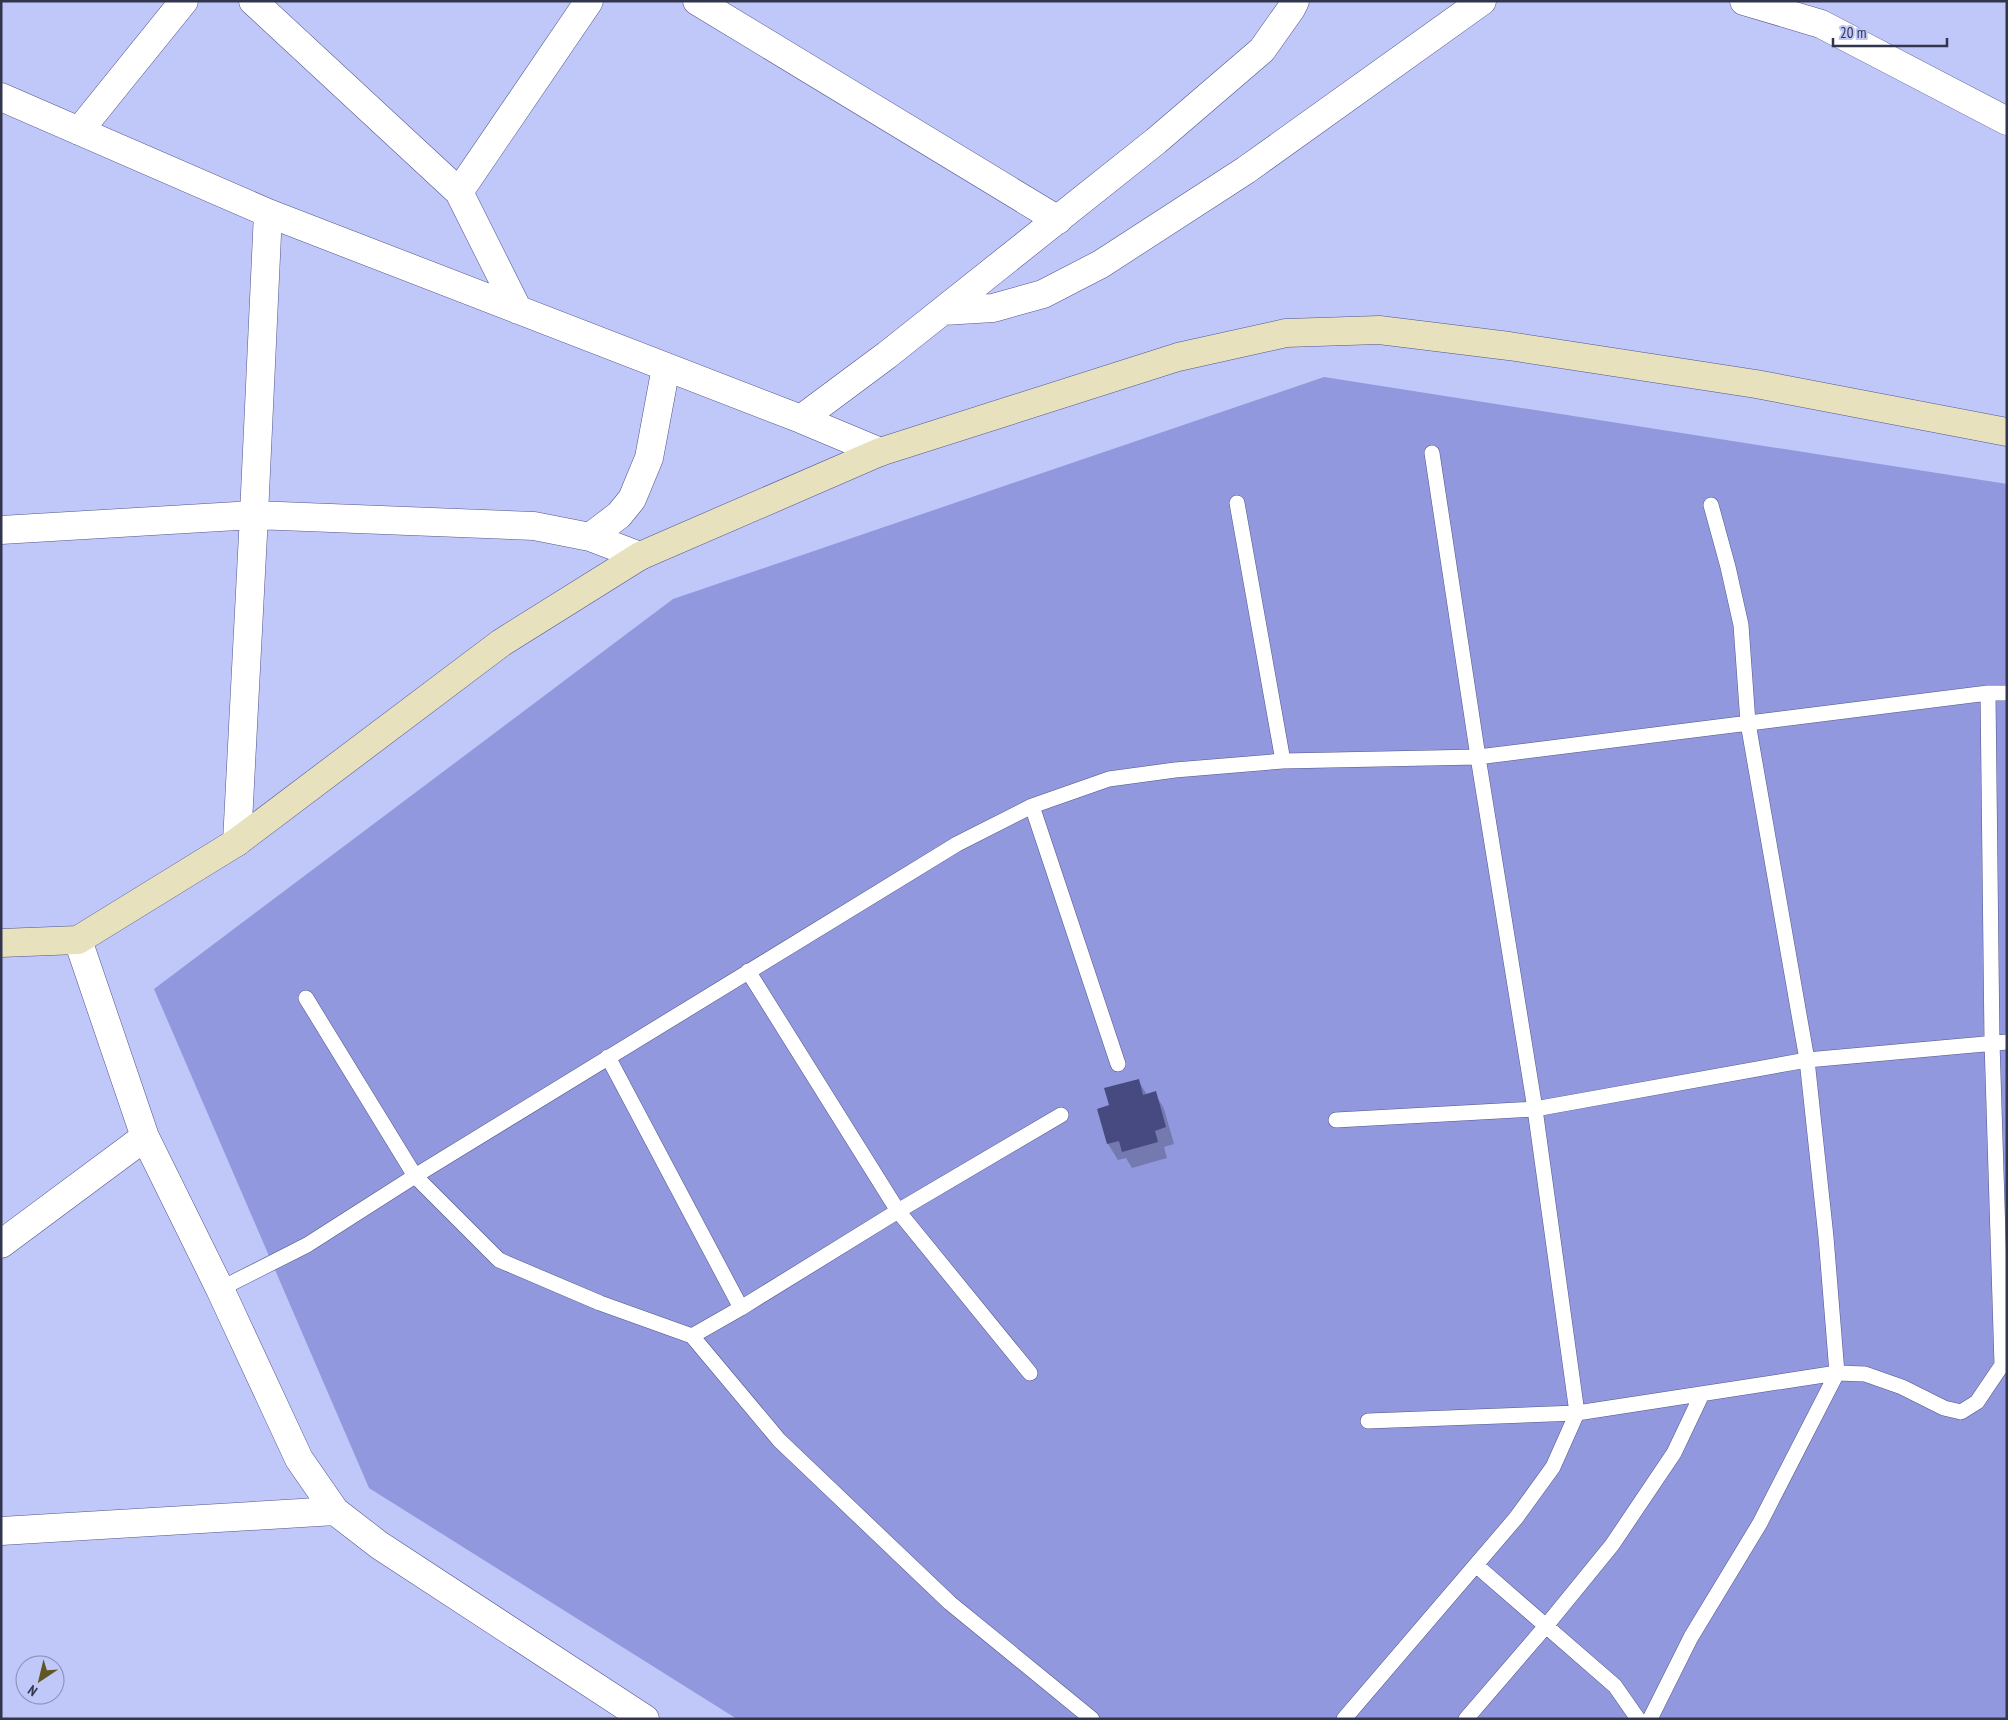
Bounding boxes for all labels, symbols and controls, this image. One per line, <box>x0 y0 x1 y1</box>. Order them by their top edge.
scale bar <box>1833 15 1947 47</box>
text: 20 m <box>1840 23 1866 42</box>
north arrow <box>15 1655 65 1705</box>
text: N <box>24 1681 41 1700</box>

